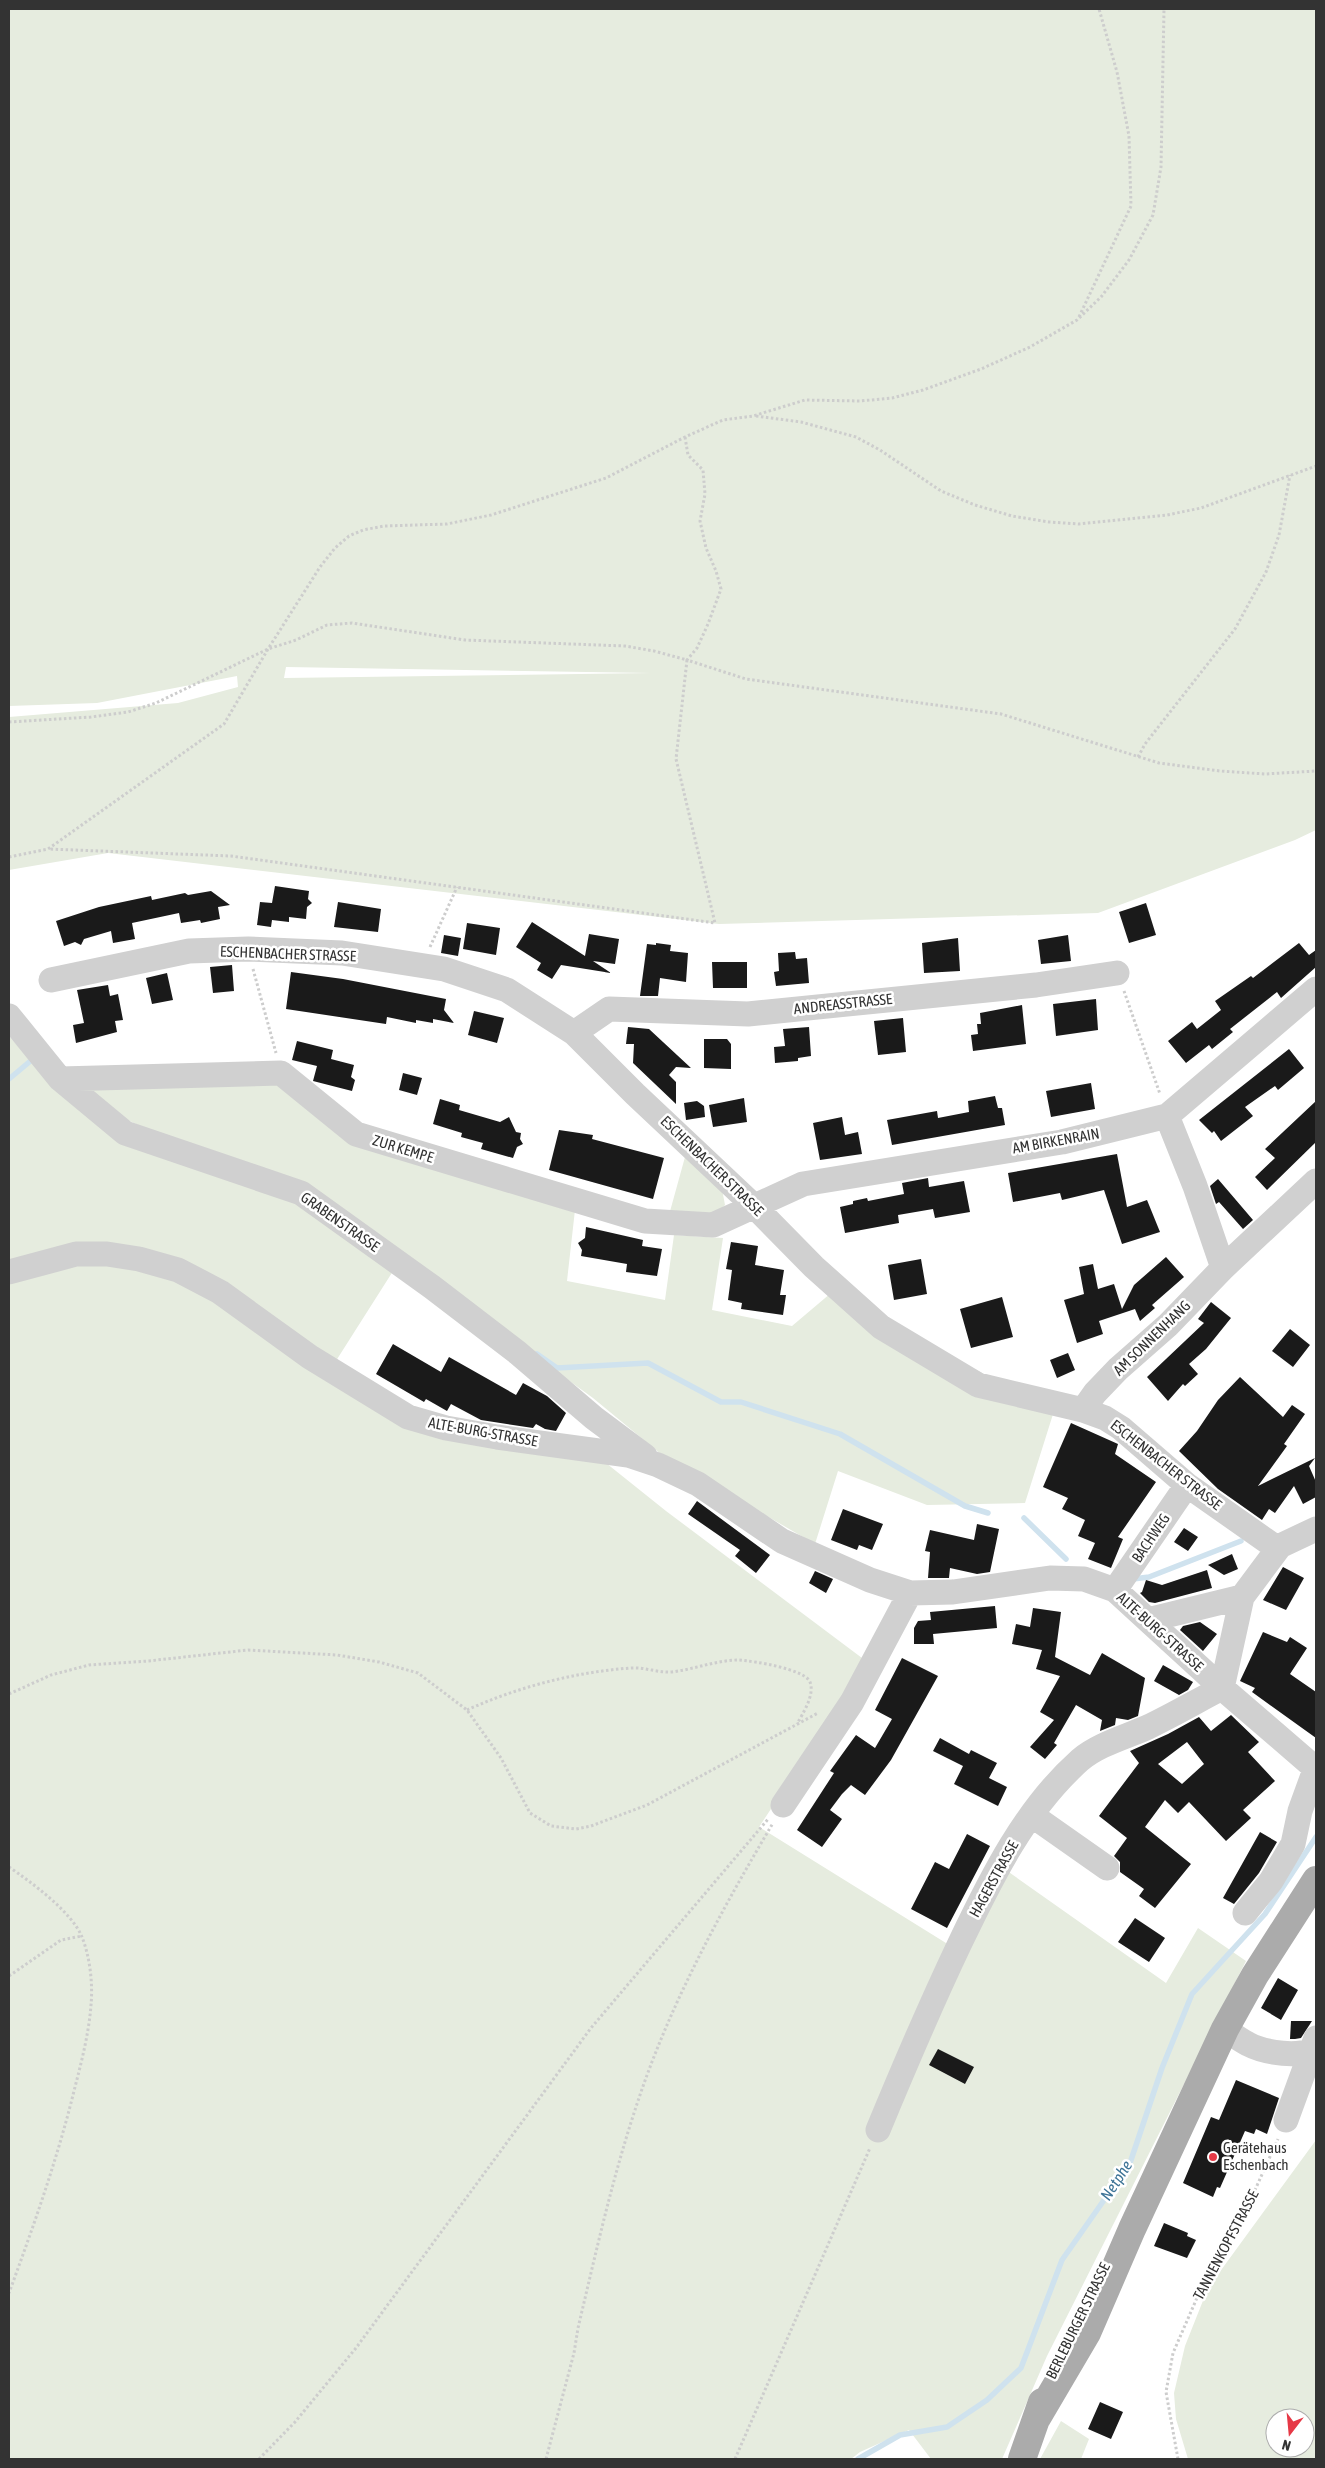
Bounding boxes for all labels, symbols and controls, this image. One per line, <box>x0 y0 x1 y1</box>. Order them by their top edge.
street label: ESCHENBACHER STRASSE <box>220 943 357 964</box>
street label: ANDREASSTRASSE <box>793 990 894 1017</box>
street label: ESCHENBACHER STRASSE <box>658 1112 768 1219</box>
street label: AM BIRKENRAIN <box>1011 1124 1101 1157</box>
street label: ZUR KEMPE <box>371 1131 436 1166</box>
street label: GRABENSTRASSE <box>298 1188 383 1255</box>
street label: AM SONNENHANG <box>1110 1297 1194 1379</box>
street label: ALTE-BURG-STRASSE <box>427 1414 539 1450</box>
street label: ESCHENBACHER STRASSE <box>1107 1416 1226 1514</box>
street label: BACHWEG <box>1128 1510 1173 1565</box>
street label: ALTE-BURG-STRASSE <box>1114 1588 1207 1675</box>
street label: HAGERSTRASSE <box>966 1837 1022 1920</box>
place label: Gerätehaus Eschenbach <box>1223 2139 1289 2173</box>
marker: Gerätehaus Eschenbach <box>1207 2151 1219 2163</box>
water label: Netphe <box>1096 2157 1136 2204</box>
street label: TANNENKOPFSTRASSE <box>1189 2186 1262 2303</box>
street label: BERLEBURGER STRASSE <box>1042 2259 1113 2382</box>
north arrow <box>1265 2408 1315 2458</box>
text: N <box>1280 2437 1293 2454</box>

